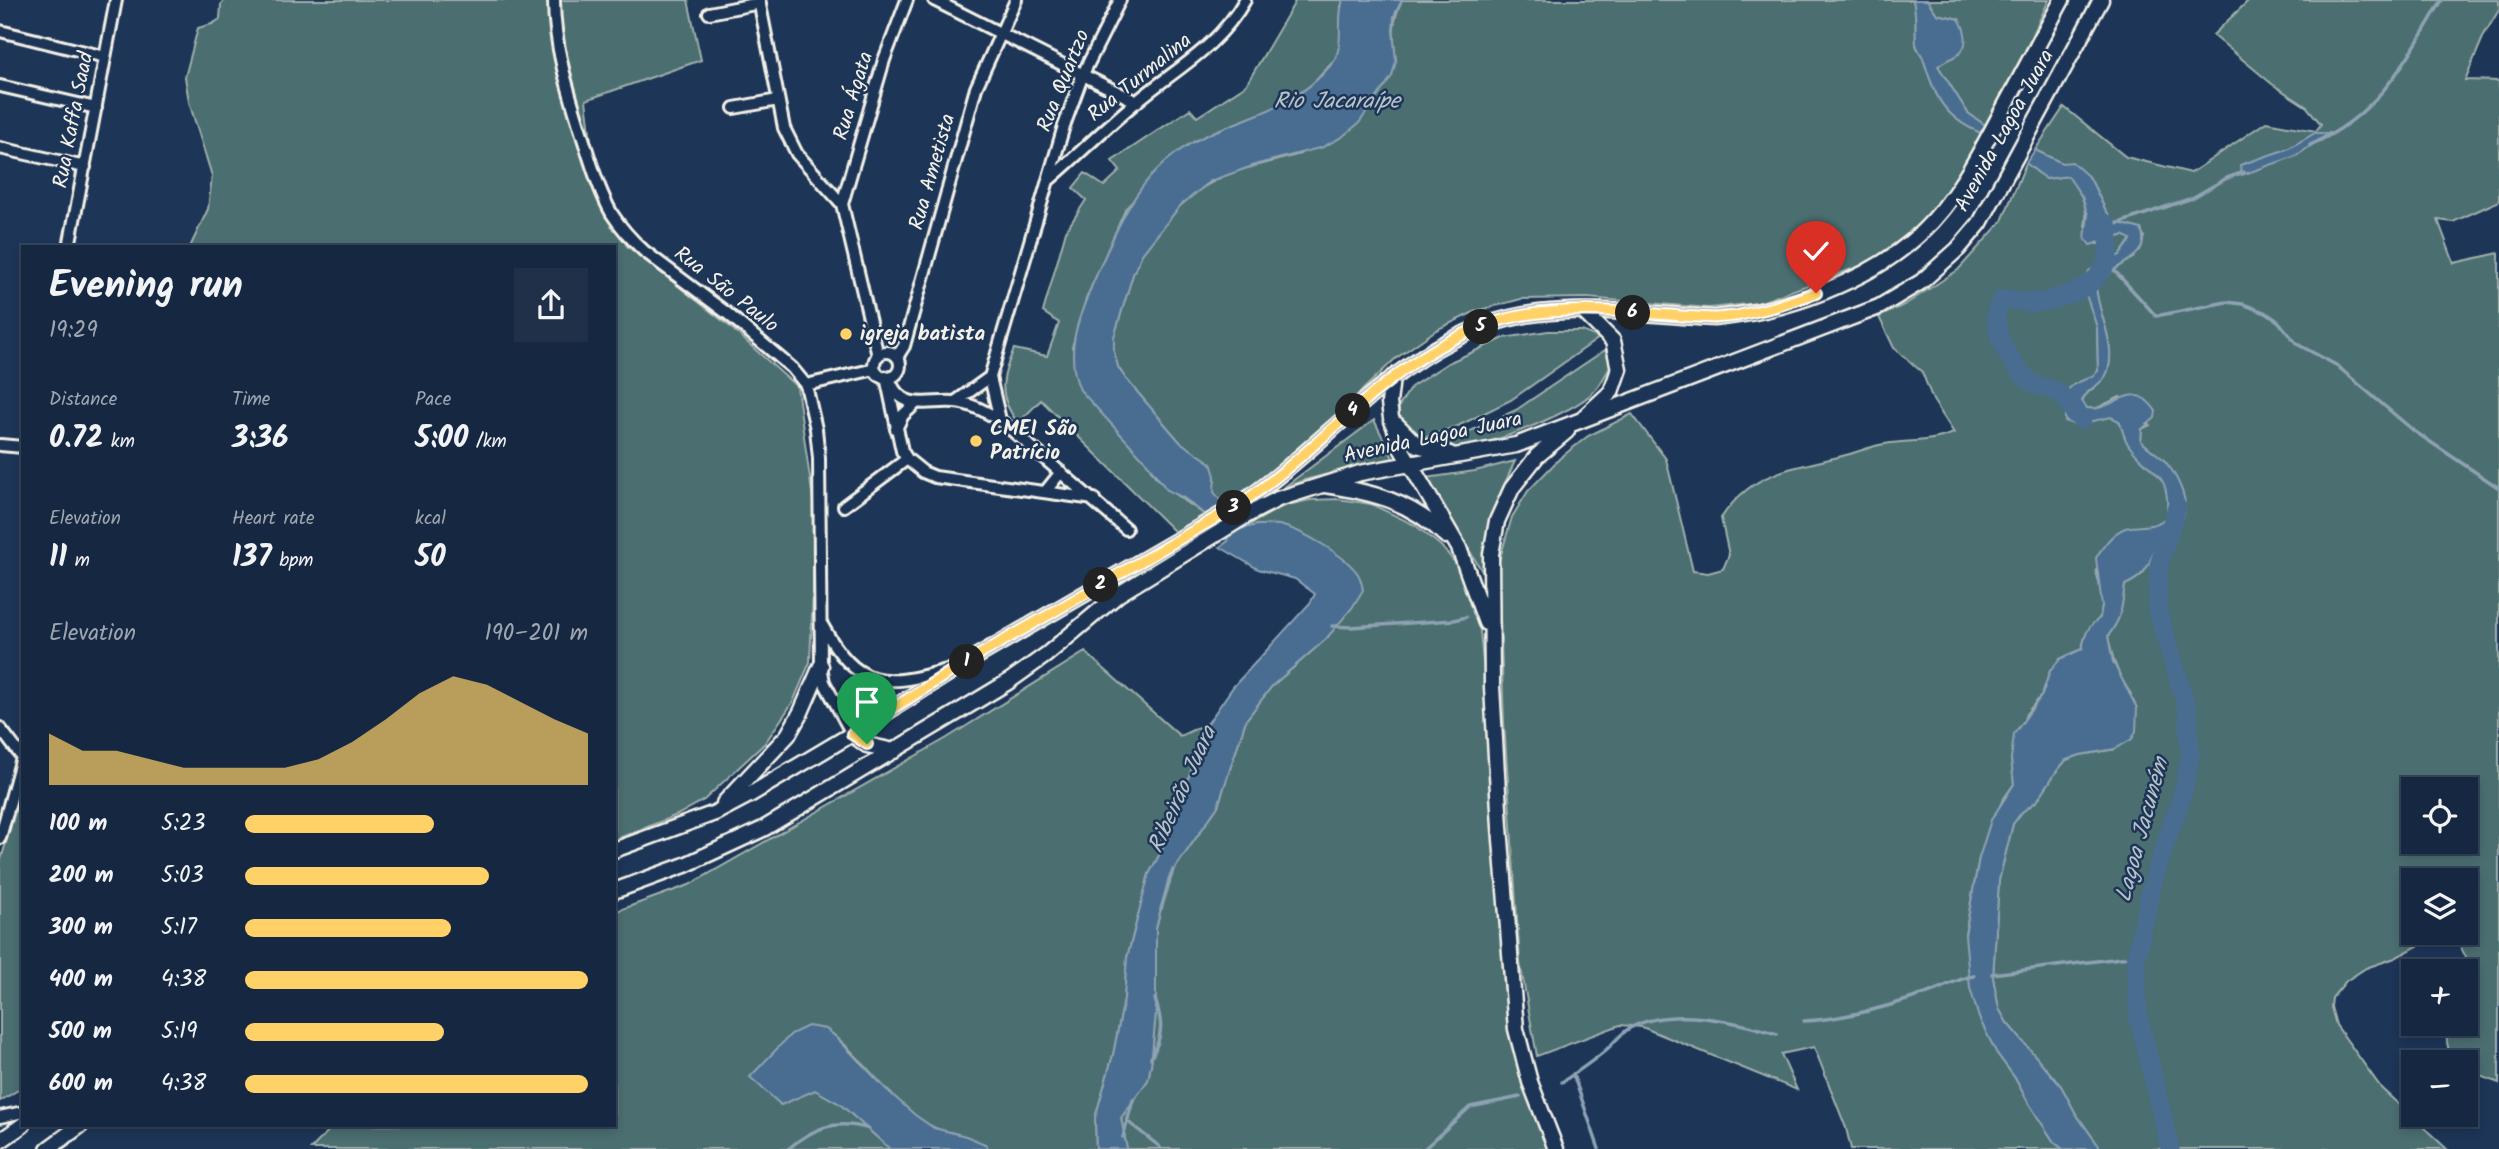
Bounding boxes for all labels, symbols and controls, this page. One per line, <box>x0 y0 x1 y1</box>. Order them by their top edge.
street label: Rua Quartzo <box>1028 25 1100 137</box>
street label: Rua Turmalina <box>1080 25 1200 131</box>
street label: Avenida Lagoa Juara <box>1947 44 2063 218</box>
street label: Rua Kaffa Saad <box>45 48 103 191</box>
street label: Rua Ágata <box>825 48 883 144</box>
water label: Rio Jacaraípe <box>1274 84 1403 120</box>
street label: Rua Ametista <box>901 110 965 234</box>
pin <box>1786 221 1846 293</box>
icon: check <box>1797 232 1835 270</box>
street label: Rua São Paulo <box>666 238 786 342</box>
text: Evening run <box>49 257 243 317</box>
button: share <box>514 268 588 342</box>
pin: 6 <box>1616 296 1650 330</box>
text: 6 <box>1627 297 1638 327</box>
pin: 5 <box>1464 310 1498 344</box>
text: 5 <box>1476 311 1485 341</box>
text: 19:29 <box>49 313 98 349</box>
place label: igreja batista <box>860 318 985 351</box>
marker: igreja batista <box>838 326 854 342</box>
text: Distance <box>49 385 117 415</box>
text: Time <box>232 385 270 415</box>
text: Pace <box>415 385 451 415</box>
pin: 4 <box>1336 394 1370 428</box>
text: 4 <box>1347 395 1358 425</box>
street label: Avenida Lagoa Juara <box>1341 403 1525 473</box>
place label: CMEI São Patrício <box>990 413 1077 470</box>
text: 0.72 <box>49 415 103 463</box>
text: 3:36 <box>232 415 288 463</box>
text: 5:00 <box>415 415 468 463</box>
text: km <box>103 427 135 457</box>
text: /km <box>468 427 507 457</box>
marker: CMEI São Patrício <box>968 433 984 449</box>
pin: 3 <box>1216 490 1252 526</box>
text: 3 <box>1228 492 1239 522</box>
text: Elevation <box>49 504 121 534</box>
text: Heart rate <box>232 504 315 534</box>
text: kcal <box>415 504 446 534</box>
text: 11 <box>49 534 67 582</box>
text: 137 <box>232 534 272 582</box>
text: 50 <box>415 534 446 582</box>
text: m <box>67 546 90 576</box>
text: bpm <box>272 546 313 576</box>
pin: 2 <box>1084 568 1118 602</box>
text: 2 <box>1095 569 1106 599</box>
text: Elevation <box>49 616 136 652</box>
text: 190–201 m <box>484 616 588 652</box>
pin: 1 <box>950 644 984 680</box>
text: 1 <box>964 646 969 676</box>
pin <box>837 672 897 744</box>
icon: arrive <box>848 683 886 721</box>
water label: Ribeirão Juara <box>1139 719 1228 859</box>
water label: Lagoa Jacuném <box>2106 752 2180 906</box>
map controls <box>2401 777 2478 1127</box>
button: locate <box>2401 777 2478 854</box>
text: 100 m <box>49 806 107 842</box>
text: 5:23 <box>161 806 206 842</box>
text: 200 m <box>49 858 114 894</box>
text: 5:03 <box>161 858 204 894</box>
button: layers <box>2401 868 2478 945</box>
text: 300 m <box>49 910 113 946</box>
text: 5:17 <box>161 910 197 946</box>
button: + <box>2401 959 2478 1036</box>
text: 400 m <box>49 962 113 998</box>
text: 4:38 <box>161 962 206 998</box>
text: 500 m <box>49 1014 112 1050</box>
text: 5:19 <box>161 1014 197 1050</box>
button: − <box>2401 1050 2478 1127</box>
text: 600 m <box>49 1066 113 1102</box>
text: 4:38 <box>161 1066 206 1102</box>

